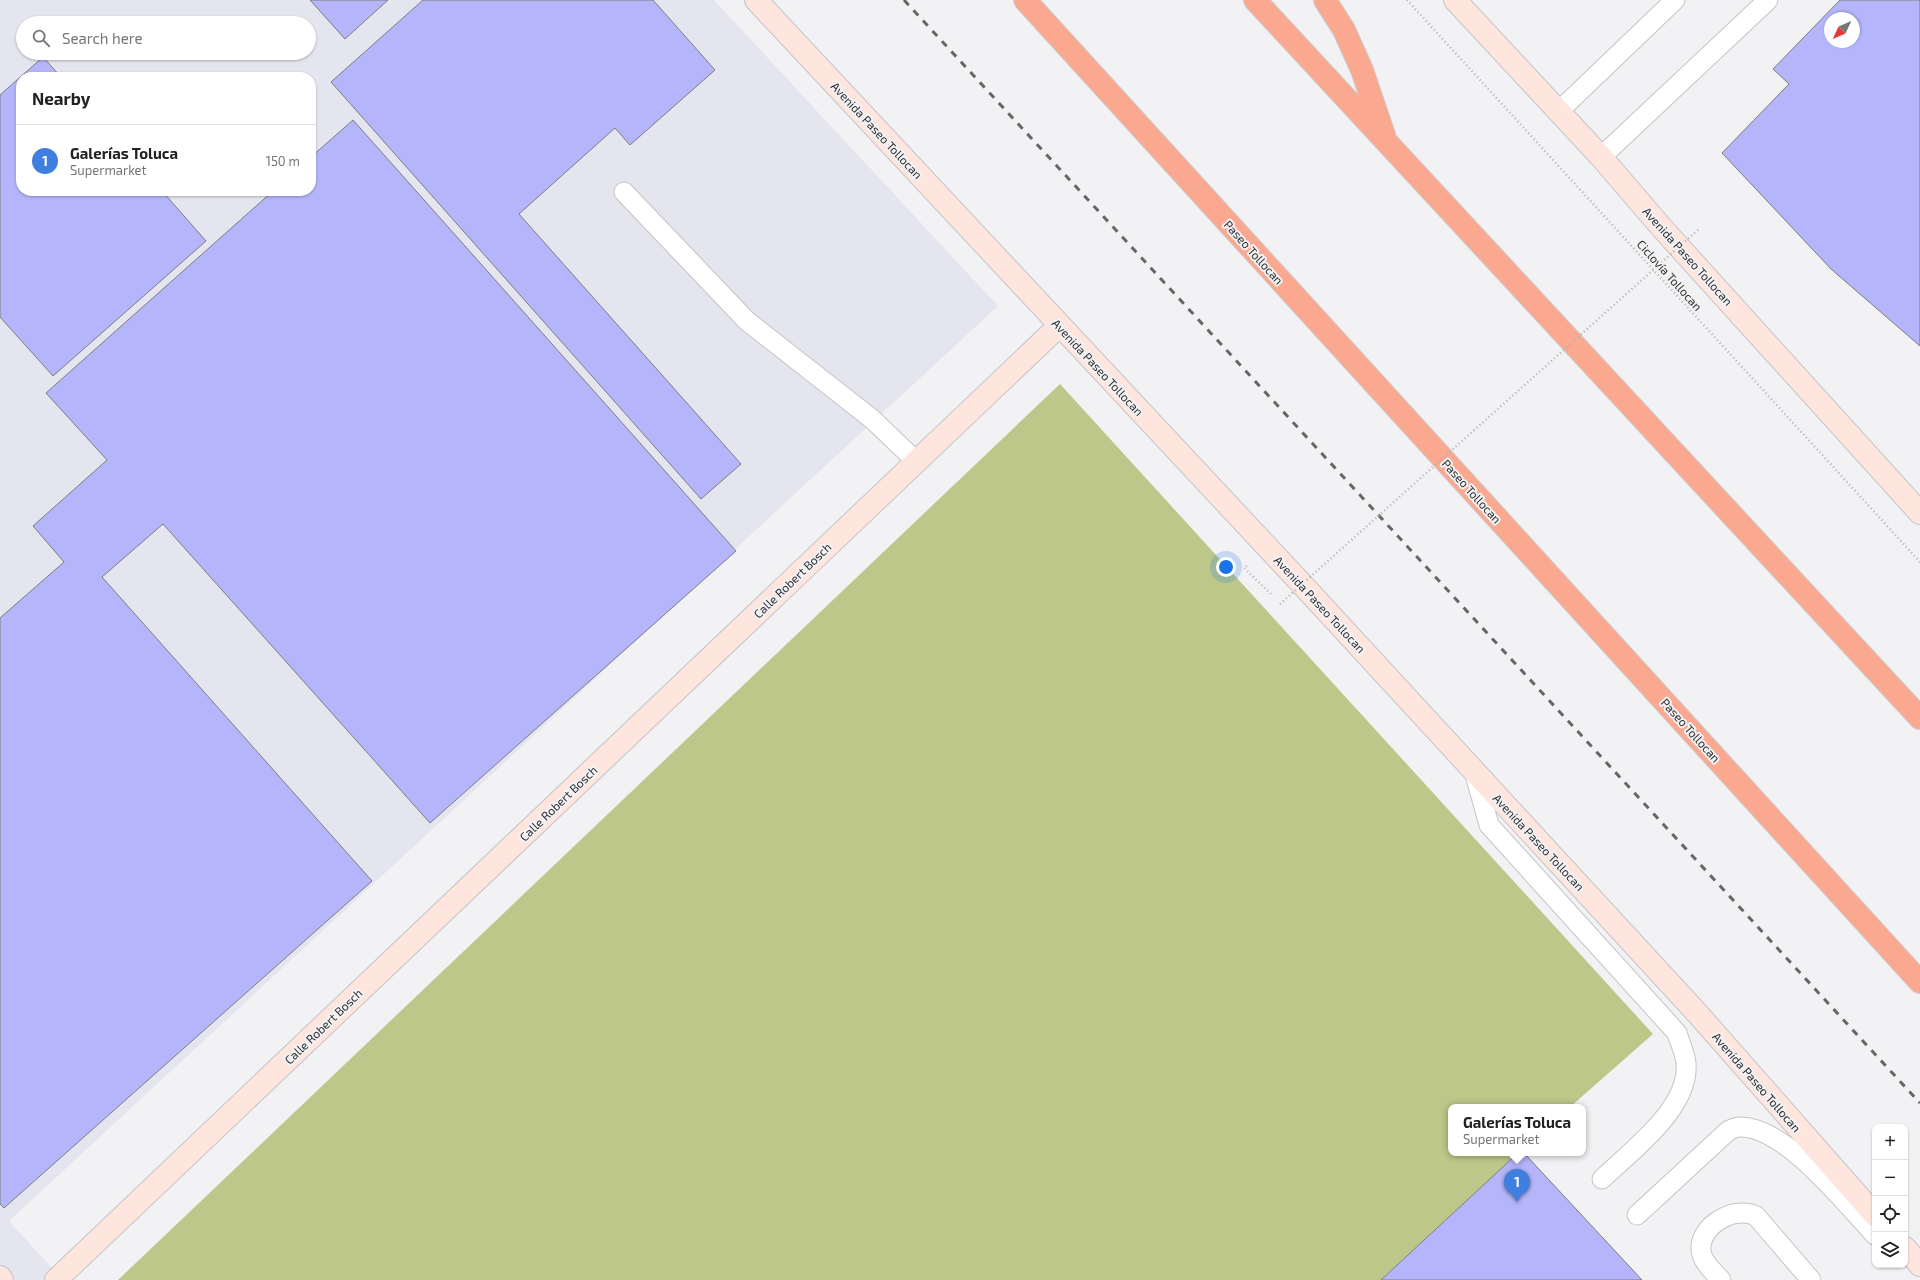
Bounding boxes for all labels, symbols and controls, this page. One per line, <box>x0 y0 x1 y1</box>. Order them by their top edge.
north arrow <box>1824 12 1860 48</box>
search box <box>16 16 316 60</box>
icon: search <box>30 27 52 49</box>
text: Search here <box>62 29 143 47</box>
street label: Avenida Paseo Tollocan <box>828 79 926 181</box>
text: Nearby <box>32 88 90 108</box>
text: Galerías Toluca <box>70 144 178 162</box>
text: 1 <box>42 153 48 169</box>
text: 150 m <box>266 153 300 169</box>
text: Supermarket <box>70 162 147 178</box>
street label: Avenida Paseo Tollocan <box>1640 204 1736 308</box>
street label: Paseo Tollocan <box>1222 217 1286 287</box>
street label: Ciclovía Tollocan <box>1635 237 1705 313</box>
street label: Avenida Paseo Tollocan <box>1049 316 1147 418</box>
street label: Paseo Tollocan <box>1440 456 1504 526</box>
street label: Calle Robert Bosch <box>750 539 834 621</box>
street label: Avenida Paseo Tollocan <box>1271 553 1369 655</box>
your location <box>1216 557 1236 577</box>
street label: Paseo Tollocan <box>1659 695 1723 765</box>
street label: Calle Robert Bosch <box>516 762 600 844</box>
street label: Avenida Paseo Tollocan <box>1490 791 1588 893</box>
street label: Calle Robert Bosch <box>281 985 365 1067</box>
street label: Avenida Paseo Tollocan <box>1710 1029 1804 1135</box>
popup <box>1448 1104 1586 1156</box>
text: Galerías Toluca <box>1463 1113 1571 1131</box>
map controls <box>1872 1124 1908 1268</box>
button: + <box>1872 1124 1908 1160</box>
text: Supermarket <box>1463 1131 1540 1147</box>
button: − <box>1872 1160 1908 1196</box>
pin: 1 <box>1504 1169 1530 1202</box>
button: locate <box>1872 1196 1908 1232</box>
button: layers <box>1872 1232 1908 1268</box>

